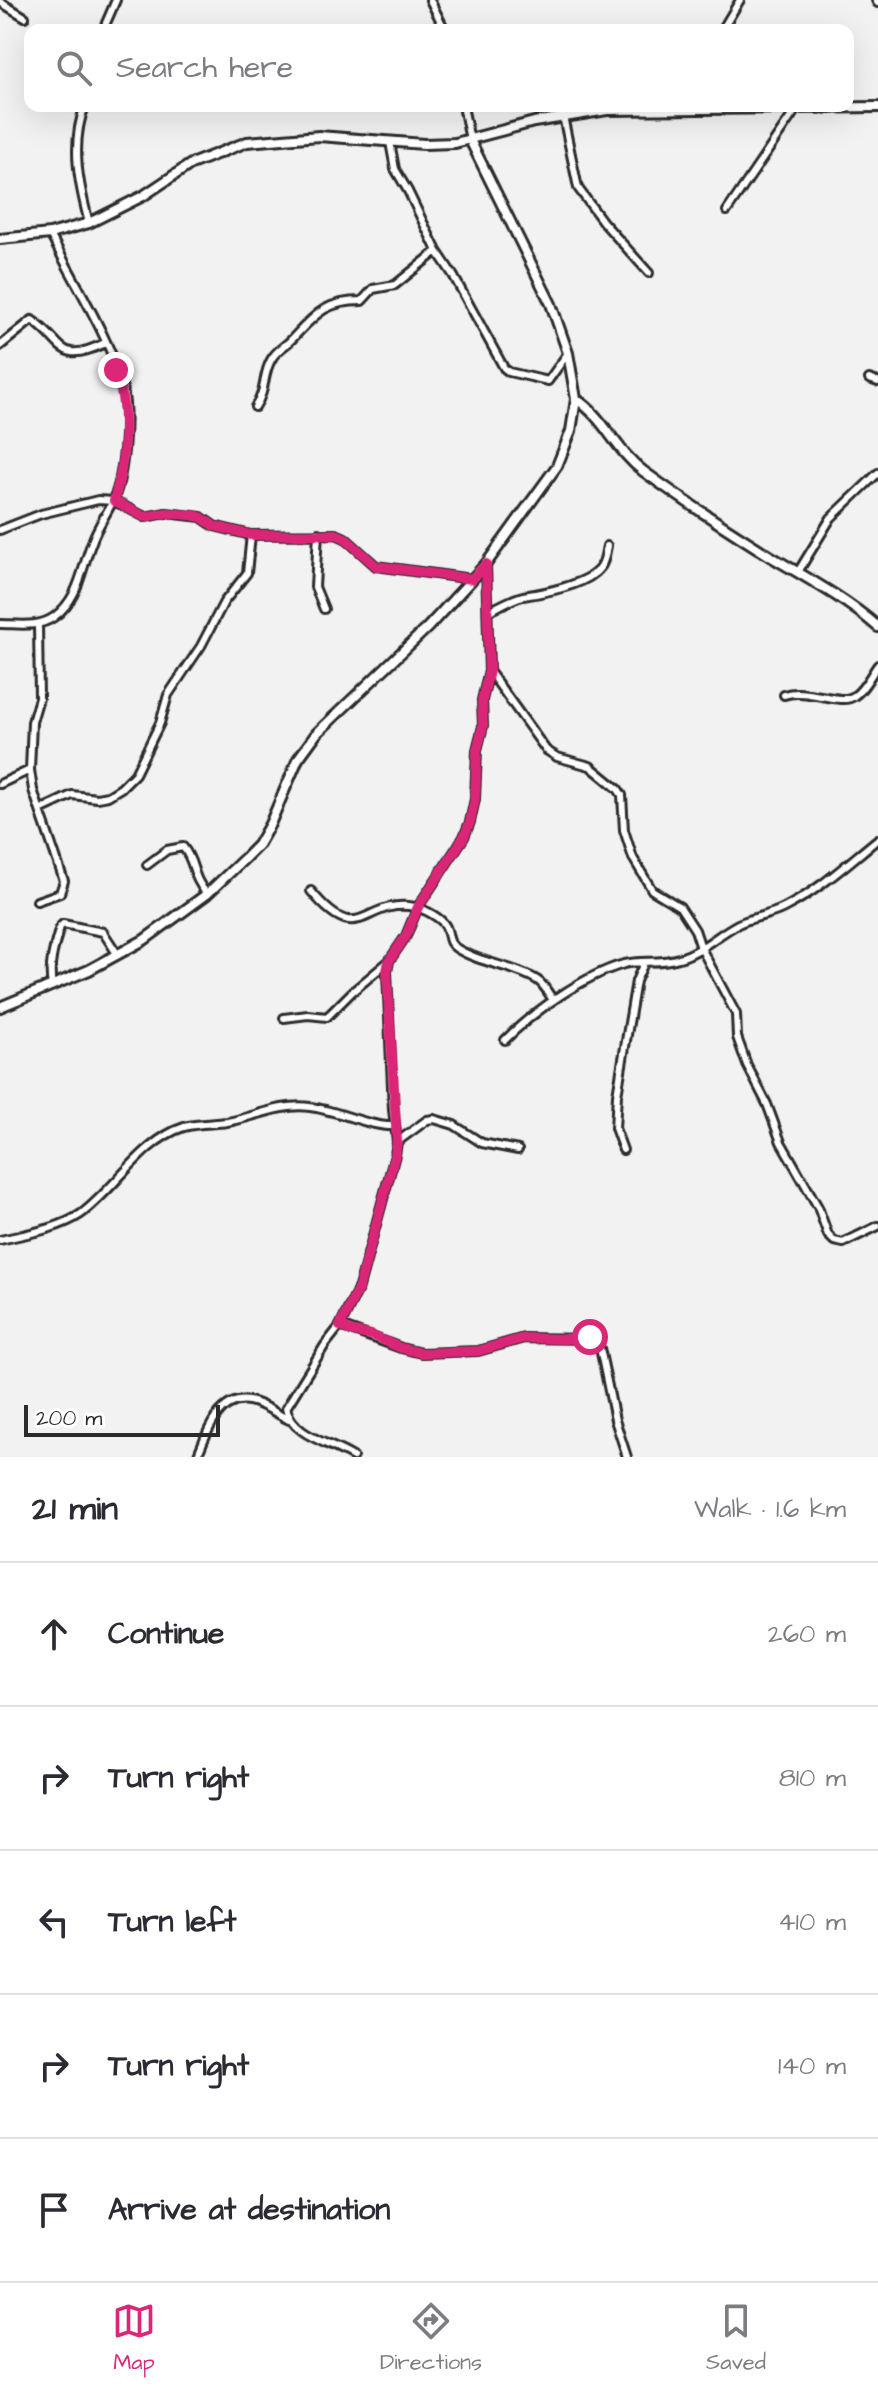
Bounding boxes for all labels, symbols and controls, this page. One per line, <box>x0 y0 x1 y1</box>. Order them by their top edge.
search box <box>24 24 854 112</box>
icon: search <box>52 46 96 90</box>
text: Search here <box>116 47 293 89</box>
route end <box>98 352 134 388</box>
route start <box>572 1319 608 1355</box>
scale bar <box>24 1401 220 1437</box>
text: 200 m <box>36 1403 102 1434</box>
text: 21 min <box>32 1485 118 1533</box>
text: Walk · 1.6 km <box>694 1491 846 1527</box>
icon: ahead <box>32 1612 76 1656</box>
text: Continue <box>108 1613 224 1655</box>
text: 260 m <box>768 1616 846 1652</box>
icon: right <box>32 1756 76 1800</box>
text: Turn right <box>108 1757 249 1799</box>
text: 810 m <box>779 1760 846 1796</box>
icon: left <box>32 1900 76 1944</box>
text: Turn left <box>108 1901 236 1943</box>
text: 410 m <box>778 1904 846 1940</box>
icon: right <box>32 2044 76 2088</box>
text: Turn right <box>108 2045 249 2087</box>
text: 140 m <box>778 2048 846 2084</box>
icon: arrive <box>32 2188 76 2232</box>
text: Arrive at destination <box>108 2189 390 2231</box>
tab: Map <box>112 2299 156 2378</box>
tab: Directions <box>380 2299 482 2378</box>
tab: Saved <box>706 2299 766 2378</box>

